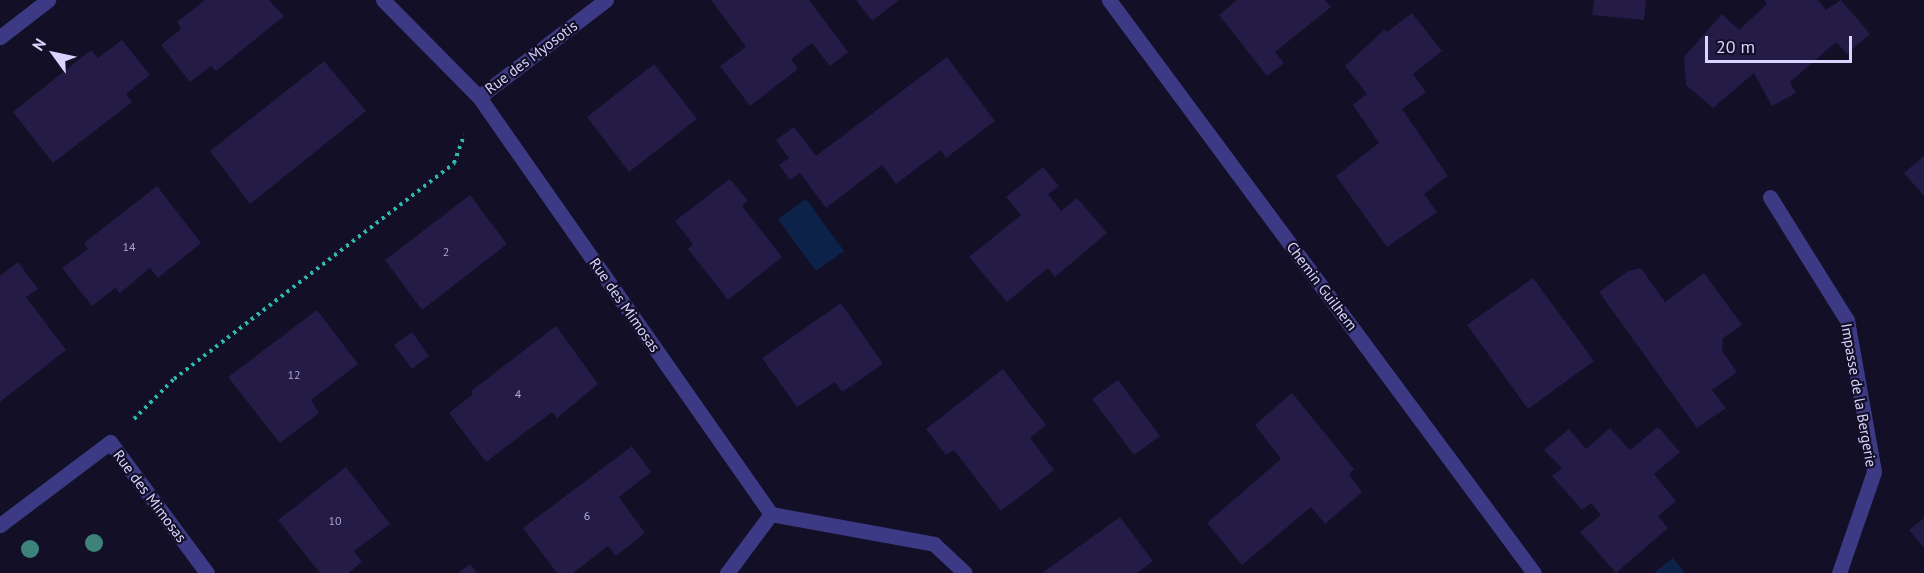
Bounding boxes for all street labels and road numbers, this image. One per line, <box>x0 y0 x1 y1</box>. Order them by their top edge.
street label: Rue des Myosotis <box>481 16 581 98</box>
street label: Chemin Guilhem <box>1283 238 1361 334</box>
street label: Rue des Mimosas <box>586 255 664 355</box>
street label: Impasse de la Bergerie <box>1837 322 1881 468</box>
street label: Rue des Mimosas <box>110 446 190 546</box>

